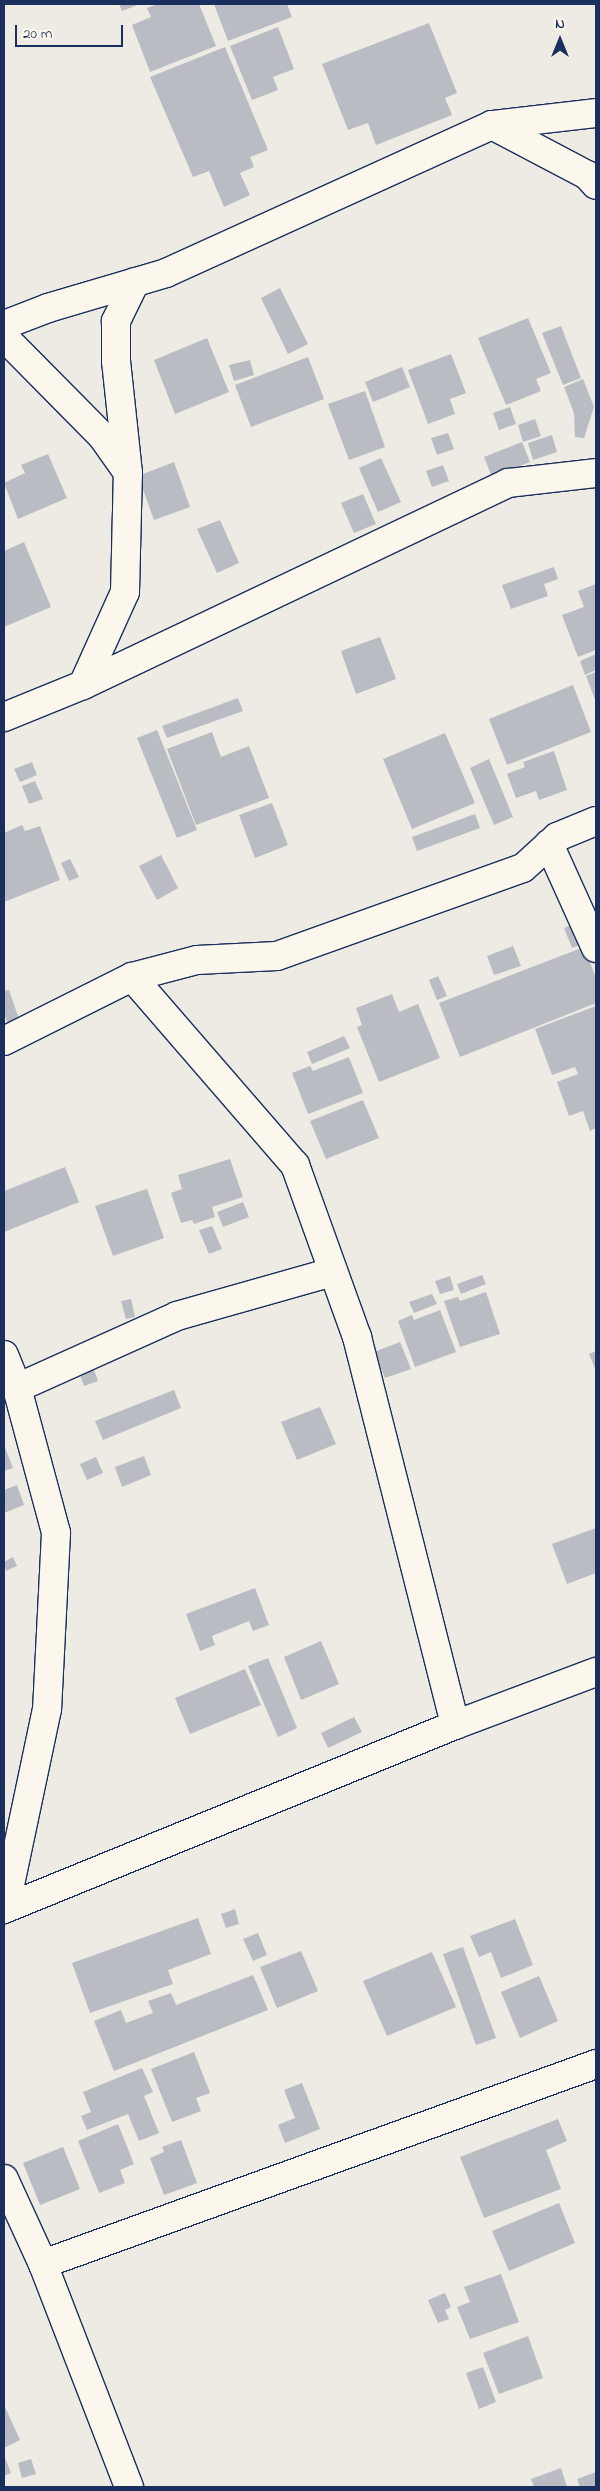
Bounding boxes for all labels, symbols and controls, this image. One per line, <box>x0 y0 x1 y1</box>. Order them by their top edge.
text: N <box>555 14 565 35</box>
scale bar <box>18 15 125 47</box>
north arrow <box>535 15 585 65</box>
text: 20 m <box>23 23 52 45</box>

